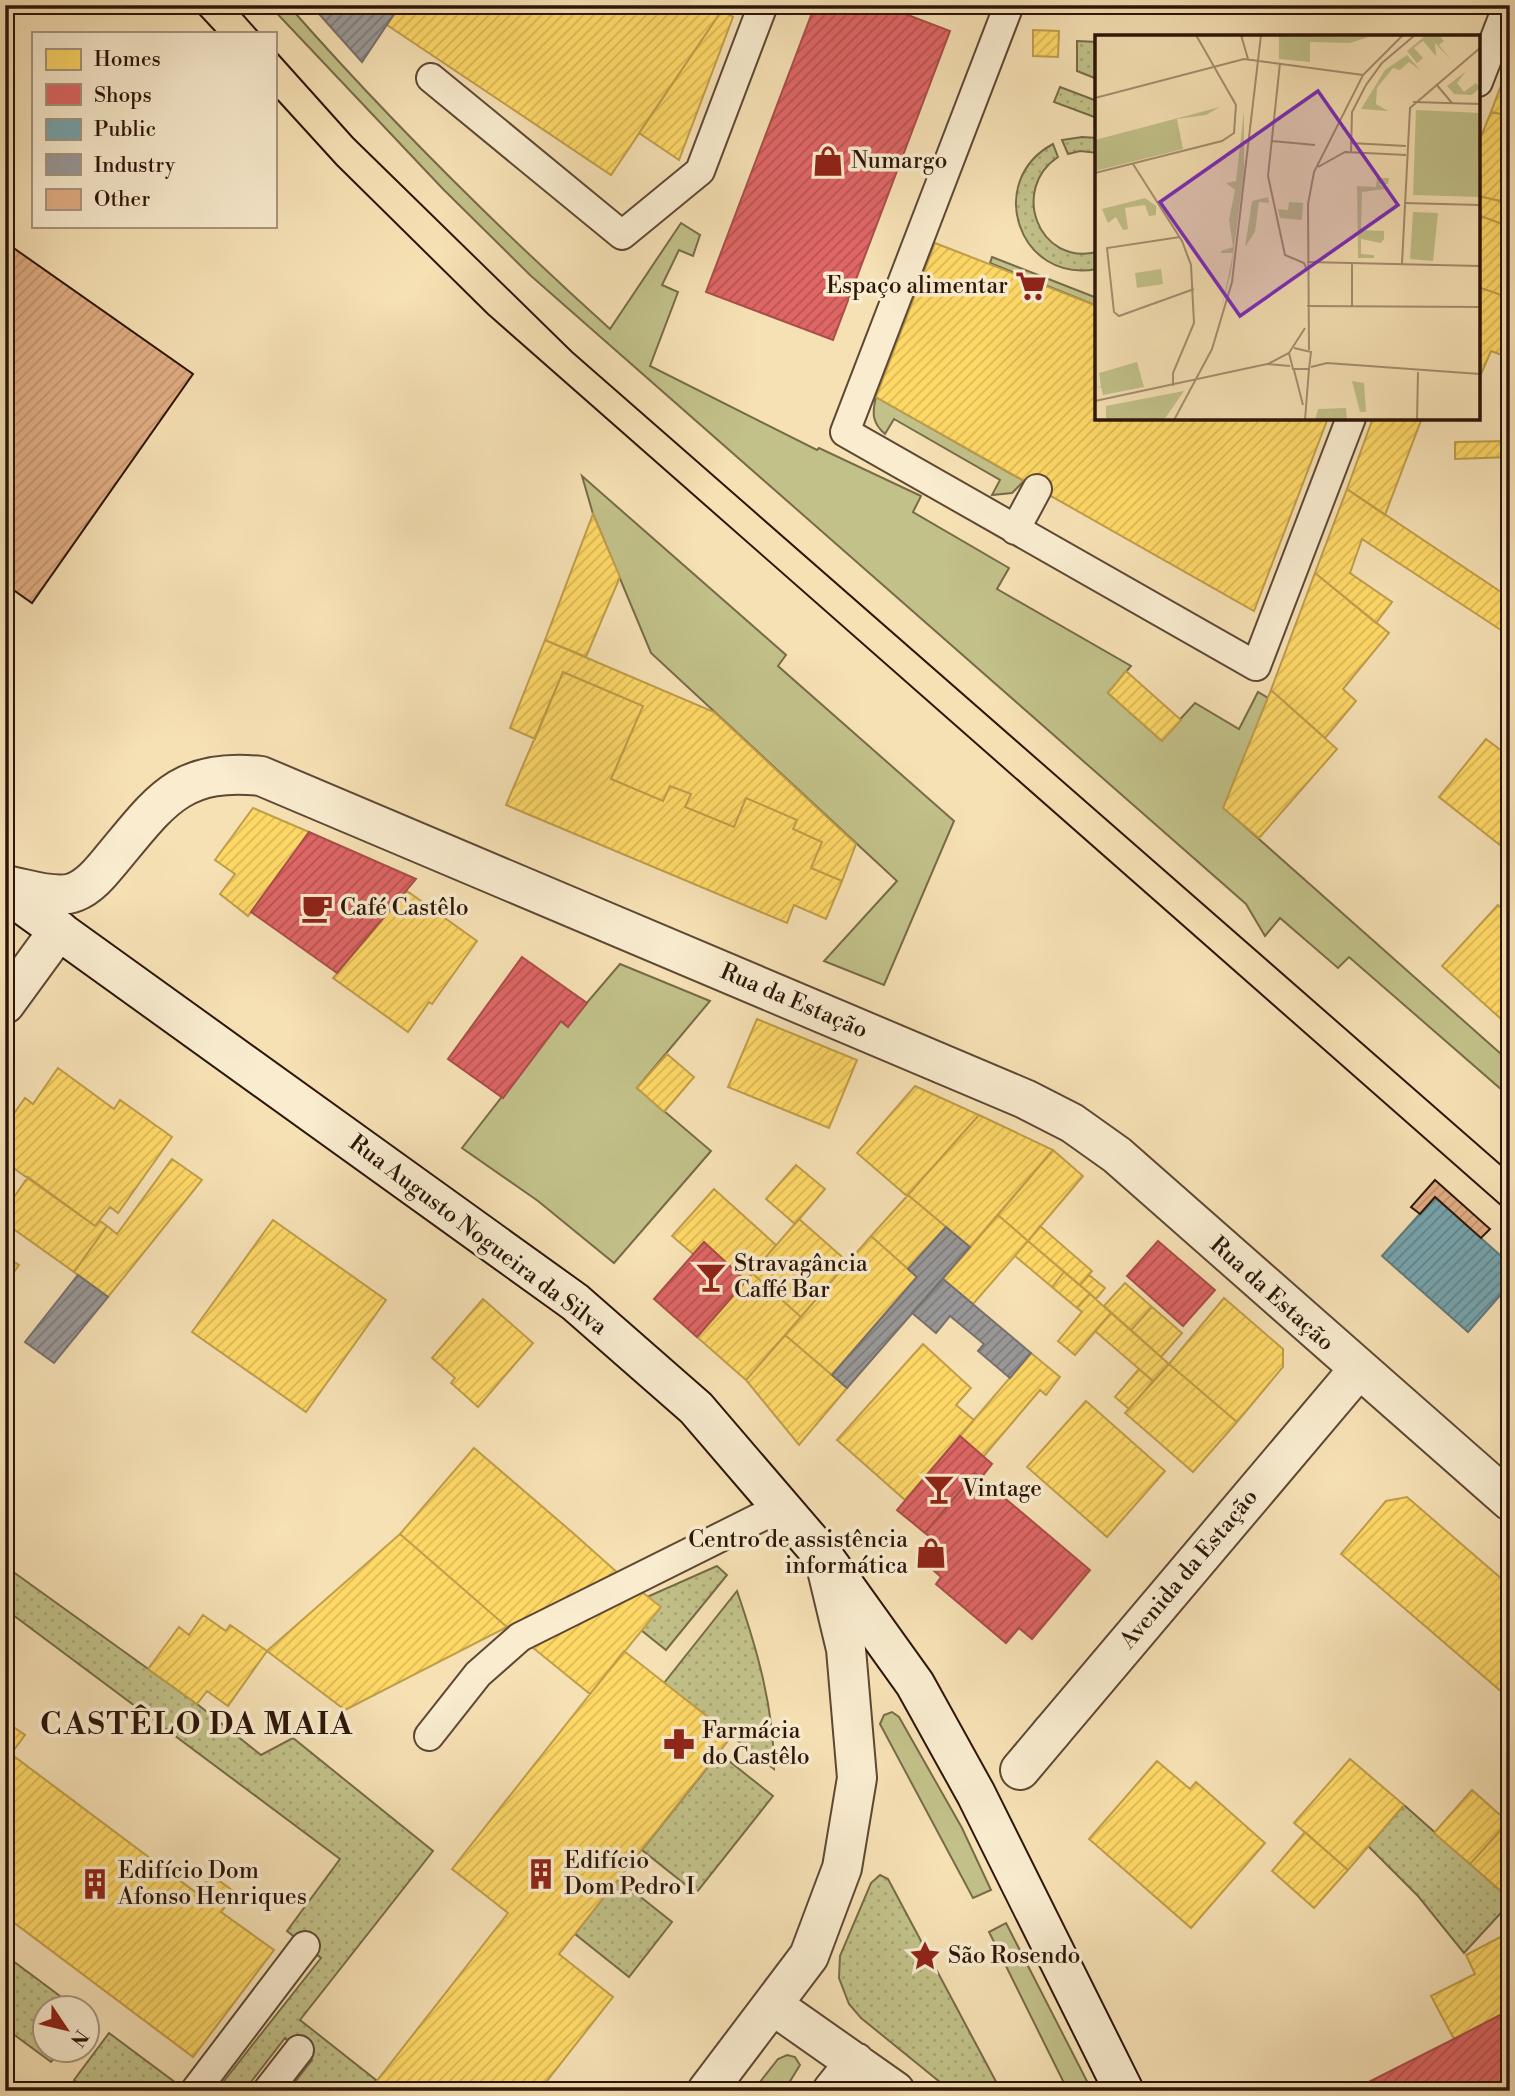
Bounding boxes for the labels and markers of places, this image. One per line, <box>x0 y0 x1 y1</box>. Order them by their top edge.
shop icon: Numargo <box>811 144 845 178</box>
place label: Numargo <box>851 147 947 175</box>
supermarket icon: Espaço alimentar <box>1014 269 1048 303</box>
place label: Espaço alimentar <box>826 272 1008 300</box>
cafe icon: Café Castêlo <box>300 891 334 925</box>
place label: Café Castêlo <box>340 894 469 922</box>
place label: Stravagância Caffé Bar <box>734 1250 868 1304</box>
bar icon: Stravagância Caffé Bar <box>694 1260 728 1294</box>
bar icon: Vintage <box>922 1472 956 1506</box>
place label: Vintage <box>961 1475 1042 1503</box>
place label: Centro de assistência informática <box>688 1526 908 1580</box>
shop icon: Centro de assistência informática <box>914 1536 948 1570</box>
place label: Farmácia do Castêlo <box>702 1717 810 1771</box>
pharmacy icon: Farmácia do Castêlo <box>662 1727 696 1761</box>
place label: Edifício Dom Pedro I <box>564 1847 695 1901</box>
place label: Edifício Dom Afonso Henriques <box>117 1857 307 1911</box>
building icon: Edifício Dom Pedro I <box>524 1857 558 1891</box>
building icon: Edifício Dom Afonso Henriques <box>78 1867 112 1901</box>
place icon: São Rosendo <box>908 1939 942 1973</box>
place label: São Rosendo <box>948 1942 1081 1970</box>

